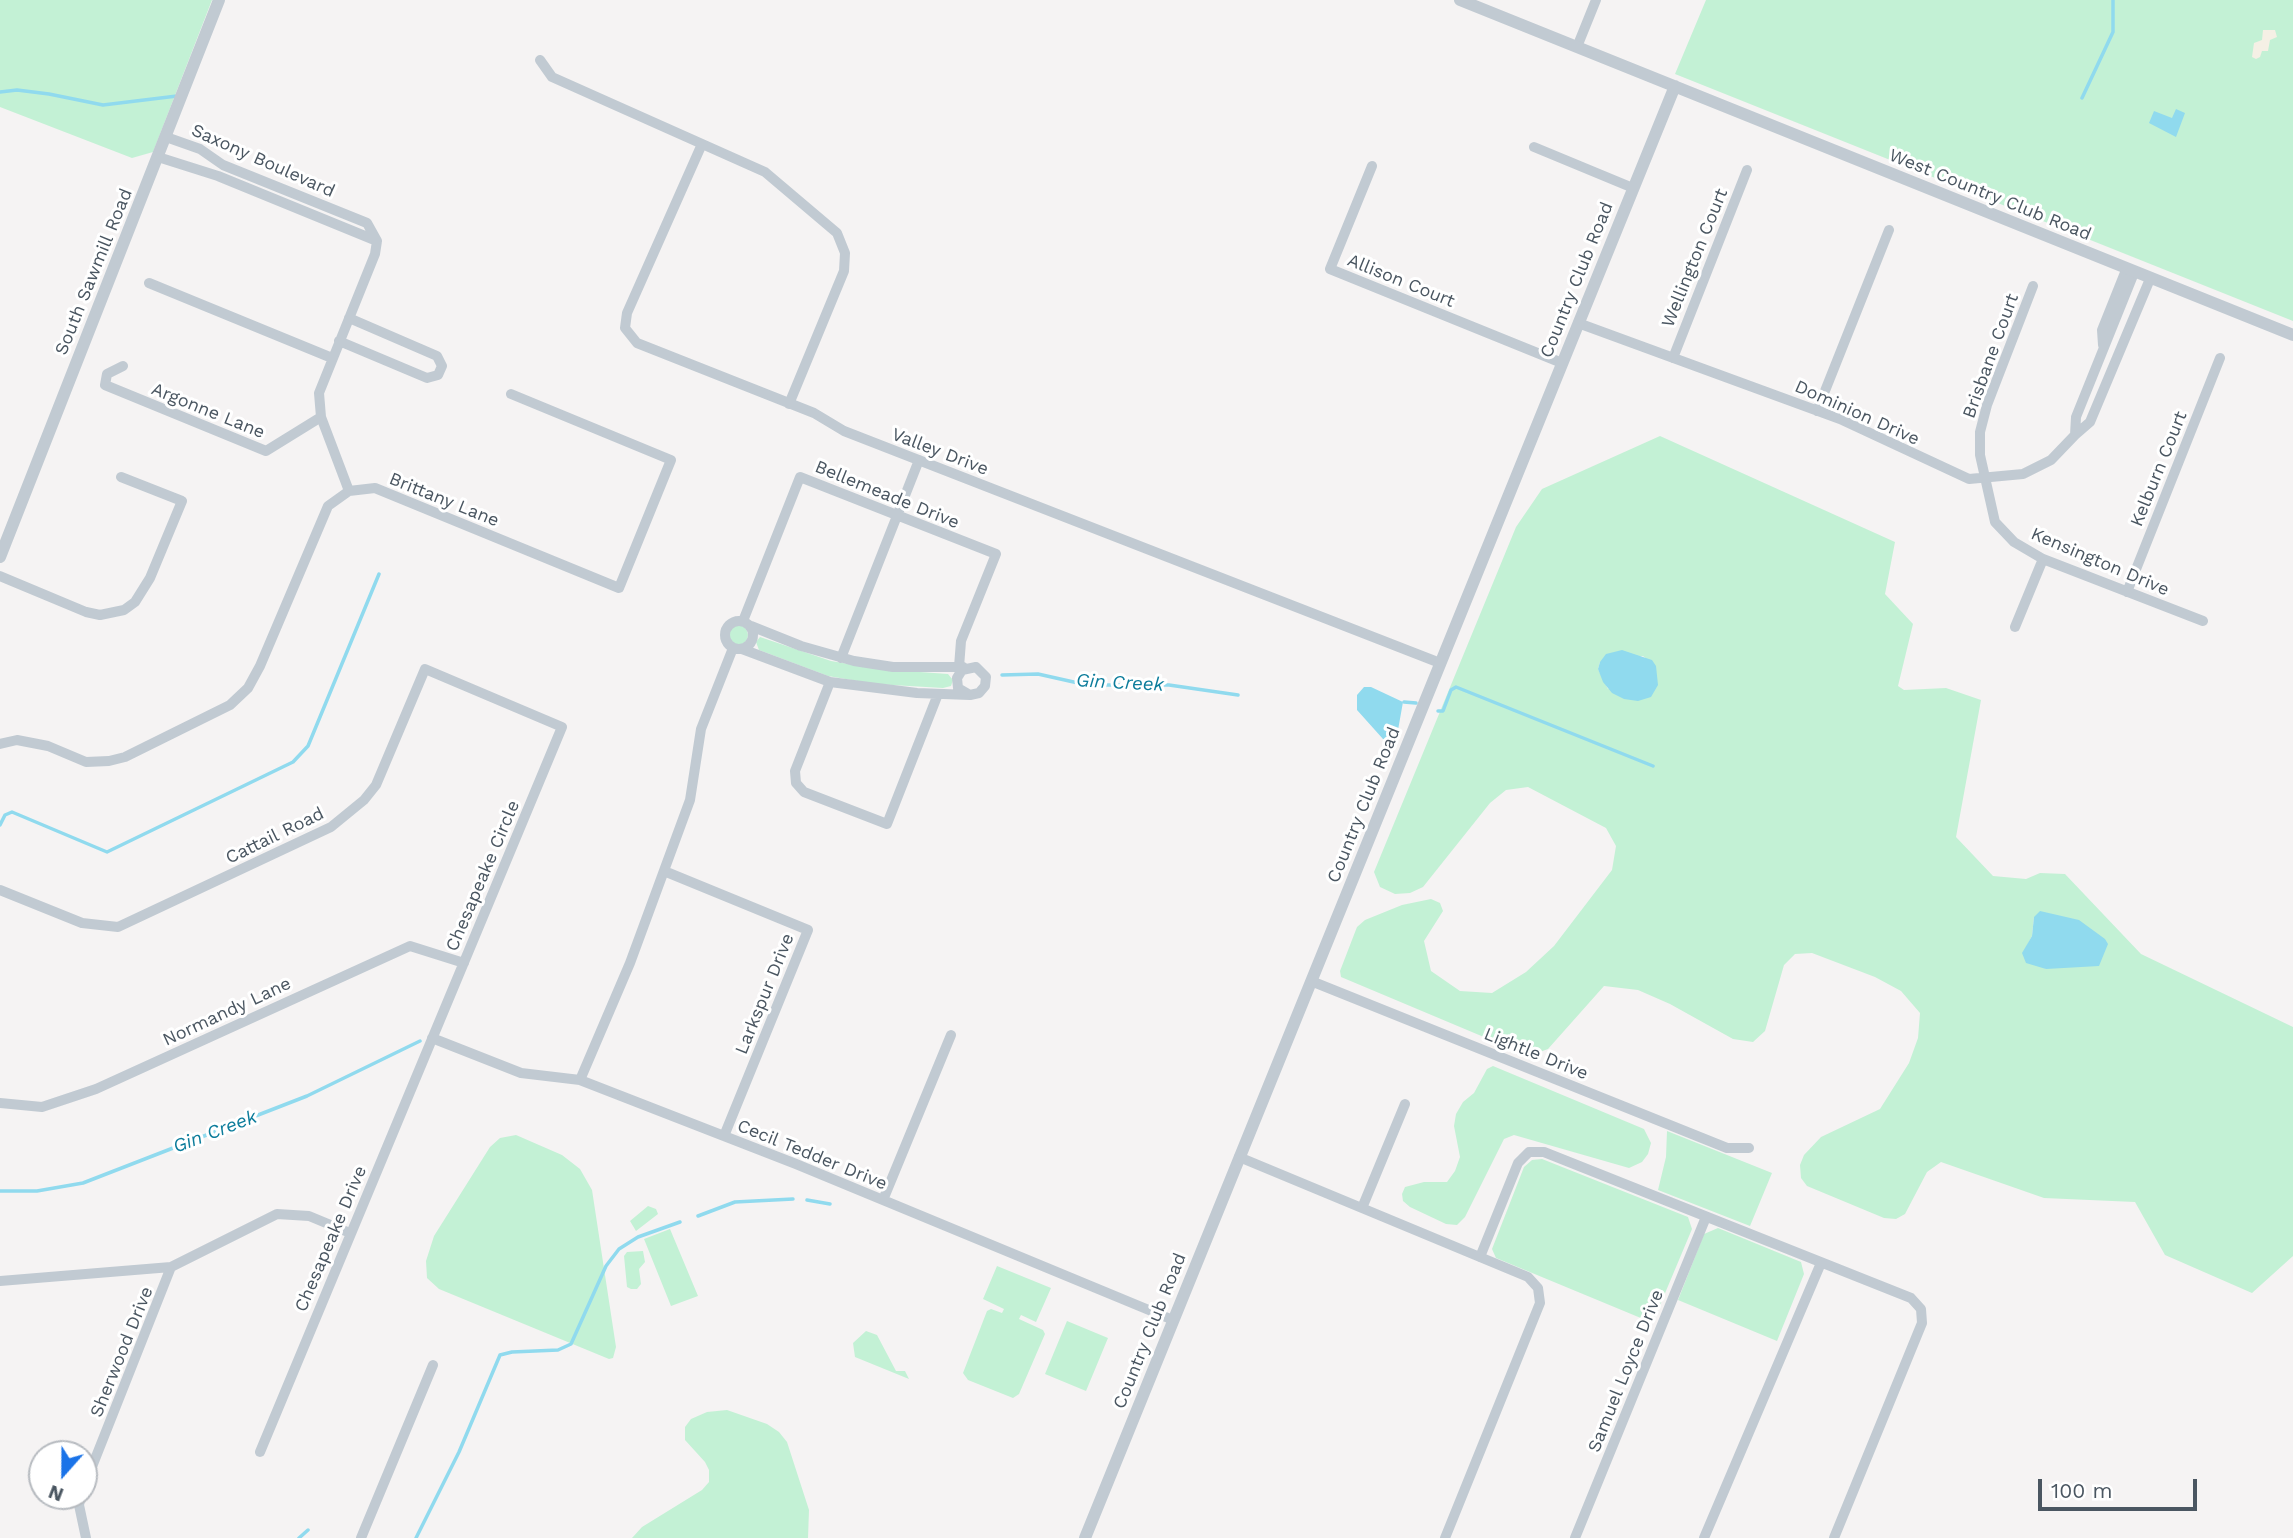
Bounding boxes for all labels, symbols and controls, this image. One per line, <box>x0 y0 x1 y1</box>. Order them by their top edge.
street label: Saxony Boulevard <box>188 120 338 202</box>
street label: West Country Club Road <box>1886 145 2094 245</box>
street label: Wellington Court <box>1657 185 1733 331</box>
street label: South Sawmill Road <box>51 186 137 358</box>
street label: Country Club Road <box>1536 199 1618 361</box>
street label: Allison Court <box>1344 250 1458 312</box>
street label: Brisbane Court <box>1958 291 2024 421</box>
street label: Dominion Drive <box>1791 376 1923 450</box>
street label: Argonne Lane <box>148 378 268 444</box>
street label: Kelburn Court <box>2126 408 2192 530</box>
street label: Valley Drive <box>889 424 991 480</box>
street label: Bellemeade Drive <box>812 456 962 534</box>
street label: Brittany Lane <box>386 468 502 532</box>
street label: Kensington Drive <box>2028 523 2172 601</box>
water label: Gin Creek <box>1075 669 1165 697</box>
street label: Country Club Road <box>1323 724 1405 886</box>
street label: Chesapeake Circle <box>441 797 525 955</box>
street label: Cattail Road <box>222 803 328 869</box>
street label: Larkspur Drive <box>731 930 799 1058</box>
street label: Normandy Lane <box>159 973 295 1051</box>
street label: Lightle Drive <box>1481 1023 1591 1085</box>
water label: Gin Creek <box>170 1106 260 1158</box>
street label: Cecil Tedder Drive <box>734 1115 890 1195</box>
street label: Chesapeake Drive <box>290 1163 372 1315</box>
street label: Country Club Road <box>1109 1250 1191 1412</box>
street label: Sherwood Drive <box>86 1284 158 1420</box>
street label: Samuel Loyce Drive <box>1583 1287 1669 1455</box>
north arrow <box>28 1440 98 1510</box>
scale bar <box>2041 1464 2200 1508</box>
text: 100 m <box>2051 1478 2113 1503</box>
text: N <box>45 1480 67 1506</box>

